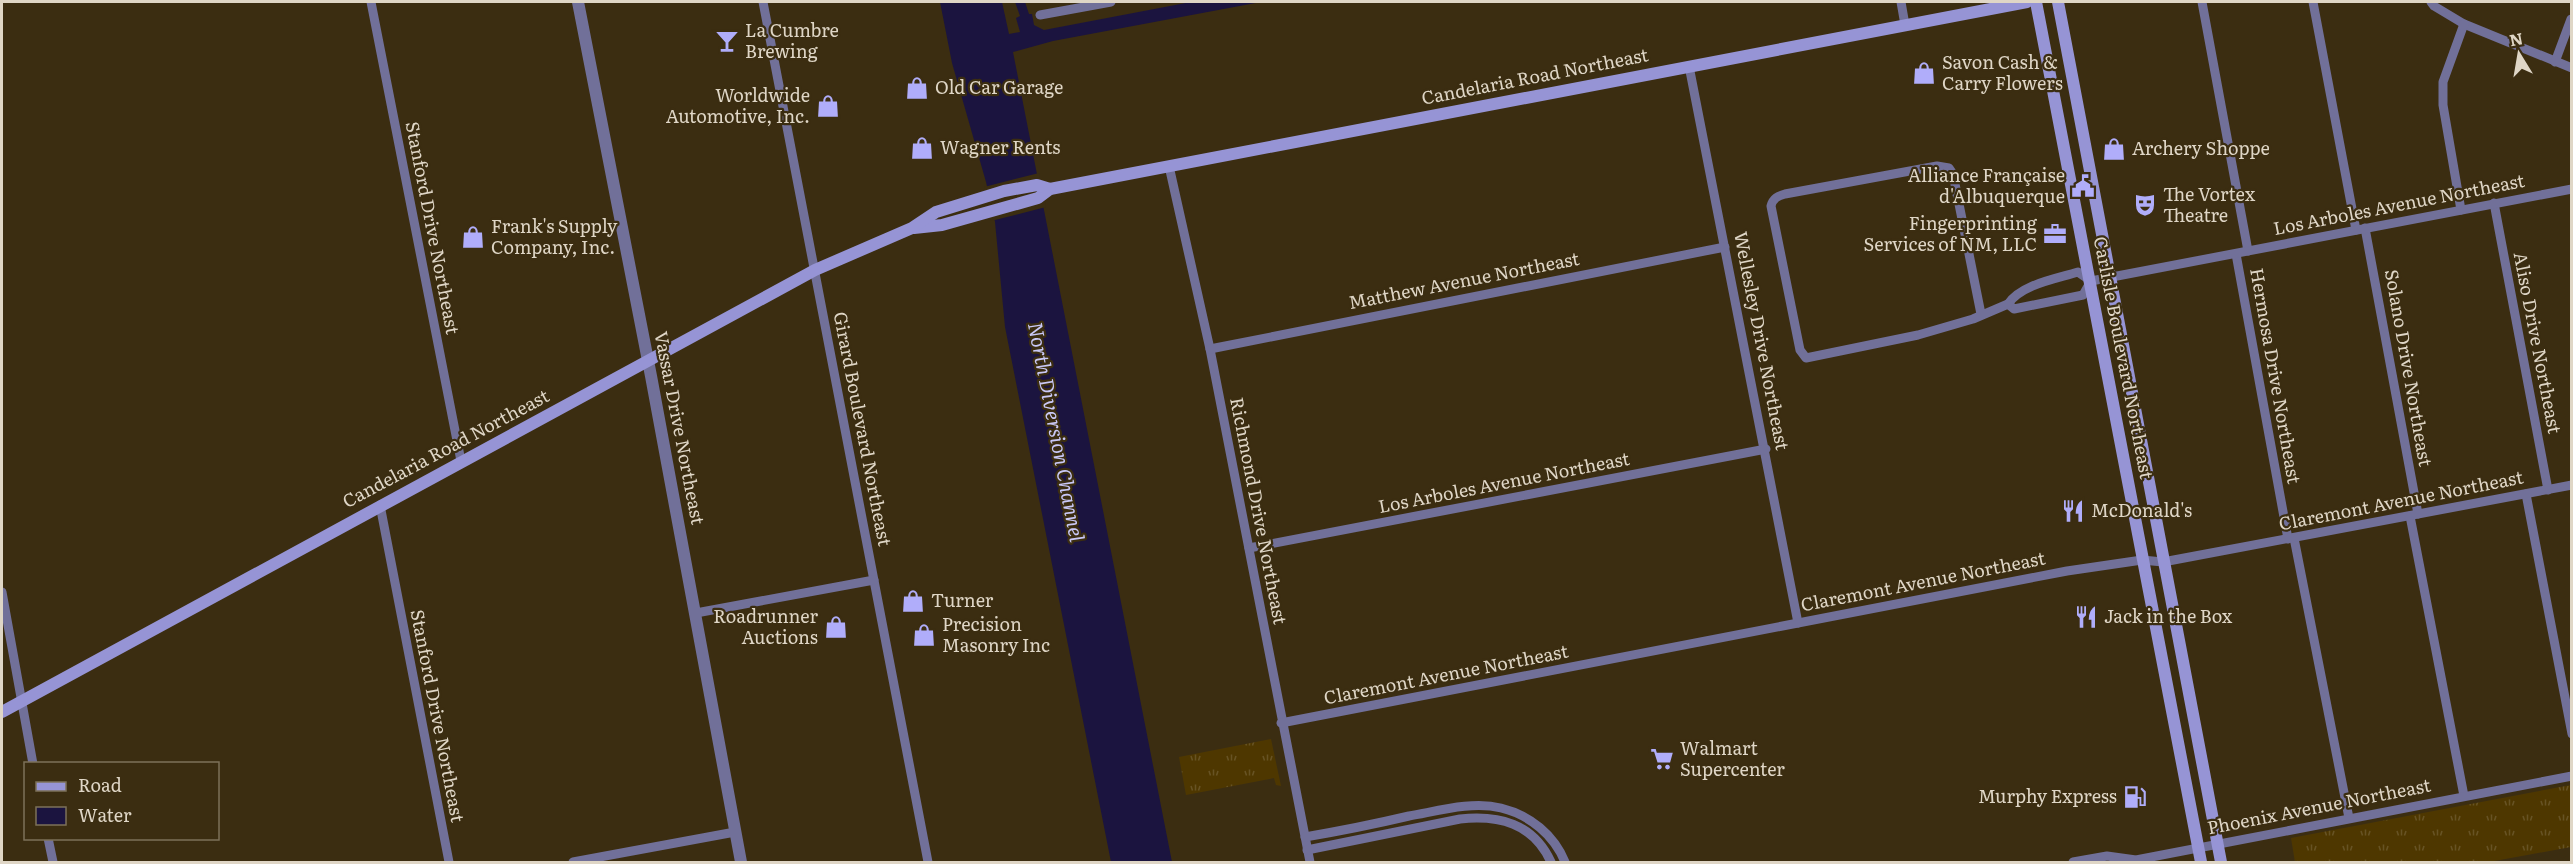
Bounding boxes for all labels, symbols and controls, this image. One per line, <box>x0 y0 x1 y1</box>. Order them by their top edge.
place label: La Cumbre Brewing <box>745 16 839 64</box>
north arrow <box>2489 24 2549 84</box>
text: N <box>2507 25 2525 51</box>
bar icon: La Cumbre Brewing <box>714 28 740 54</box>
street label: Candelaria Road Northeast <box>1419 40 1651 111</box>
place label: Savon Cash & Carry Flowers <box>1942 48 2063 96</box>
shop icon: Savon Cash & Carry Flowers <box>1911 60 1937 86</box>
place label: Old Car Garage <box>935 73 1063 100</box>
shop icon: Old Car Garage <box>904 75 930 101</box>
place label: Worldwide Automotive, Inc. <box>666 81 810 129</box>
shop icon: Worldwide Automotive, Inc. <box>815 93 841 119</box>
street label: Stanford Drive Northeast <box>400 119 467 337</box>
place label: Wagner Rents <box>940 133 1060 160</box>
place label: Archery Shoppe <box>2132 134 2270 161</box>
shop icon: Wagner Rents <box>909 135 935 161</box>
shop icon: Archery Shoppe <box>2101 136 2127 162</box>
place label: Alliance Française d'Albuquerque <box>1908 161 2065 209</box>
street label: Los Arboles Avenue Northeast <box>2271 166 2527 241</box>
public building icon: Alliance Française d'Albuquerque <box>2070 173 2096 199</box>
place label: The Vortex Theatre <box>2163 180 2256 228</box>
theatre icon: The Vortex Theatre <box>2132 192 2158 218</box>
place label: Fingerprinting Services of NM, LLC <box>1864 209 2038 257</box>
place label: Frank's Supply Company, Inc. <box>491 212 618 260</box>
office icon: Fingerprinting Services of NM, LLC <box>2042 221 2068 247</box>
shop icon: Frank's Supply Company, Inc. <box>460 224 486 250</box>
street label: Wellesley Drive Northeast <box>1728 229 1797 453</box>
street label: Carlisle Boulevard Northeast <box>2088 234 2161 482</box>
street label: Matthew Avenue Northeast <box>1346 244 1582 315</box>
street label: Aliso Drive Northeast <box>2508 250 2569 437</box>
street label: Hermosa Drive Northeast <box>2244 266 2309 486</box>
street label: Solano Drive Northeast <box>2379 267 2440 469</box>
street label: Girard Boulevard Northeast <box>827 309 900 549</box>
water label: North Diversion Channel <box>1022 319 1094 544</box>
street label: Vassar Drive Northeast <box>648 329 713 527</box>
street label: Candelaria Road Northeast <box>337 381 554 514</box>
street label: Richmond Drive Northeast <box>1224 395 1295 627</box>
street label: Los Arboles Avenue Northeast <box>1376 444 1632 519</box>
street label: Claremont Avenue Northeast <box>2276 462 2526 536</box>
place label: McDonald's <box>2091 496 2192 523</box>
restaurant icon: McDonald's <box>2060 498 2086 524</box>
street label: Claremont Avenue Northeast <box>1798 543 2048 617</box>
place label: Turner <box>931 586 994 613</box>
shop icon: Turner <box>900 588 926 614</box>
place label: Roadrunner Auctions <box>713 602 818 650</box>
place label: Jack in the Box <box>2104 602 2233 629</box>
restaurant icon: Jack in the Box <box>2073 604 2099 630</box>
street label: Stanford Drive Northeast <box>405 607 472 825</box>
place label: Precision Masonry Inc <box>942 610 1050 658</box>
shop icon: Roadrunner Auctions <box>823 614 849 640</box>
shop icon: Precision Masonry Inc <box>911 622 937 648</box>
street label: Claremont Avenue Northeast <box>1321 636 1571 710</box>
place label: Walmart Supercenter <box>1680 734 1785 782</box>
supermarket icon: Walmart Supercenter <box>1649 746 1675 772</box>
legend <box>24 762 219 840</box>
street label: Phoenix Avenue Northeast <box>2205 770 2433 840</box>
text: Road <box>78 771 122 798</box>
place label: Murphy Express <box>1978 782 2117 809</box>
fuel station icon: Murphy Express <box>2122 784 2148 810</box>
text: Water <box>78 801 132 828</box>

